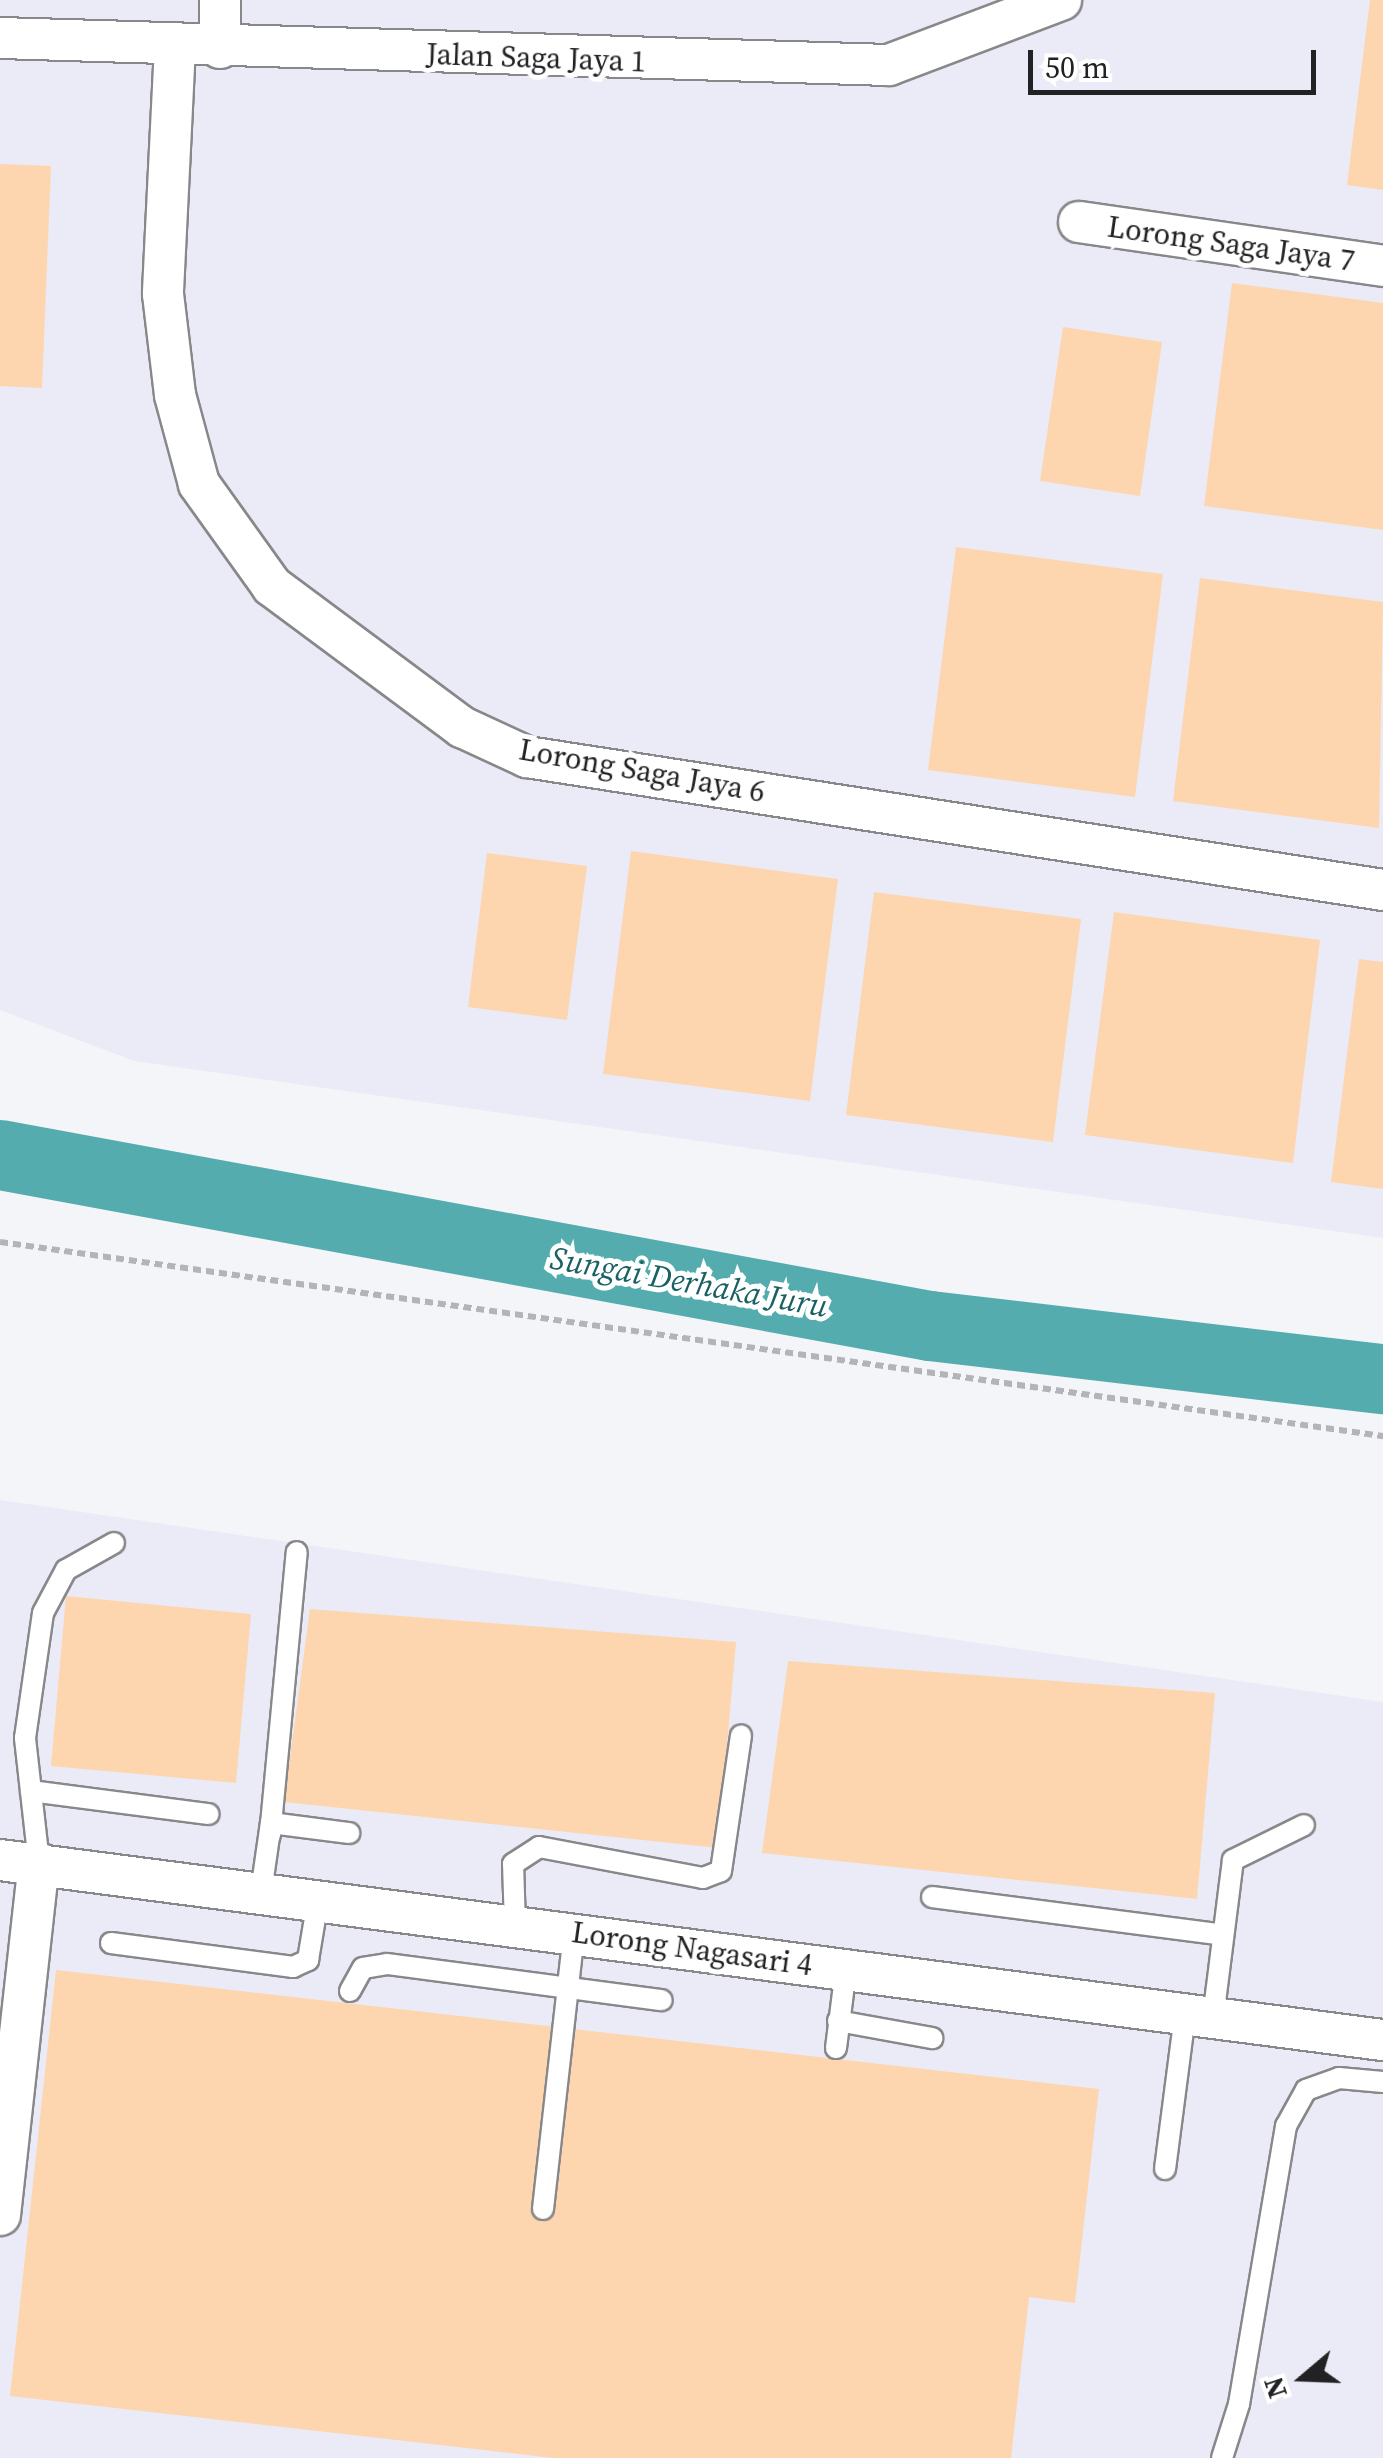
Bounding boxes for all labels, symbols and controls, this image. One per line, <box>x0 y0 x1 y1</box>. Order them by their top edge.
scale bar <box>1033 30 1320 92</box>
street label: Jalan Saga Jaya 1 <box>426 36 646 80</box>
text: 50 m <box>1045 47 1109 88</box>
street label: Lorong Saga Jaya 7 <box>1105 209 1357 279</box>
street label: Lorong Saga Jaya 6 <box>516 732 768 810</box>
water label: Sungai Derhaka Juru <box>547 1239 831 1325</box>
street label: Lorong Nagasari 4 <box>569 1914 815 1984</box>
north arrow <box>1253 2328 1353 2428</box>
text: N <box>1253 2372 1296 2404</box>

